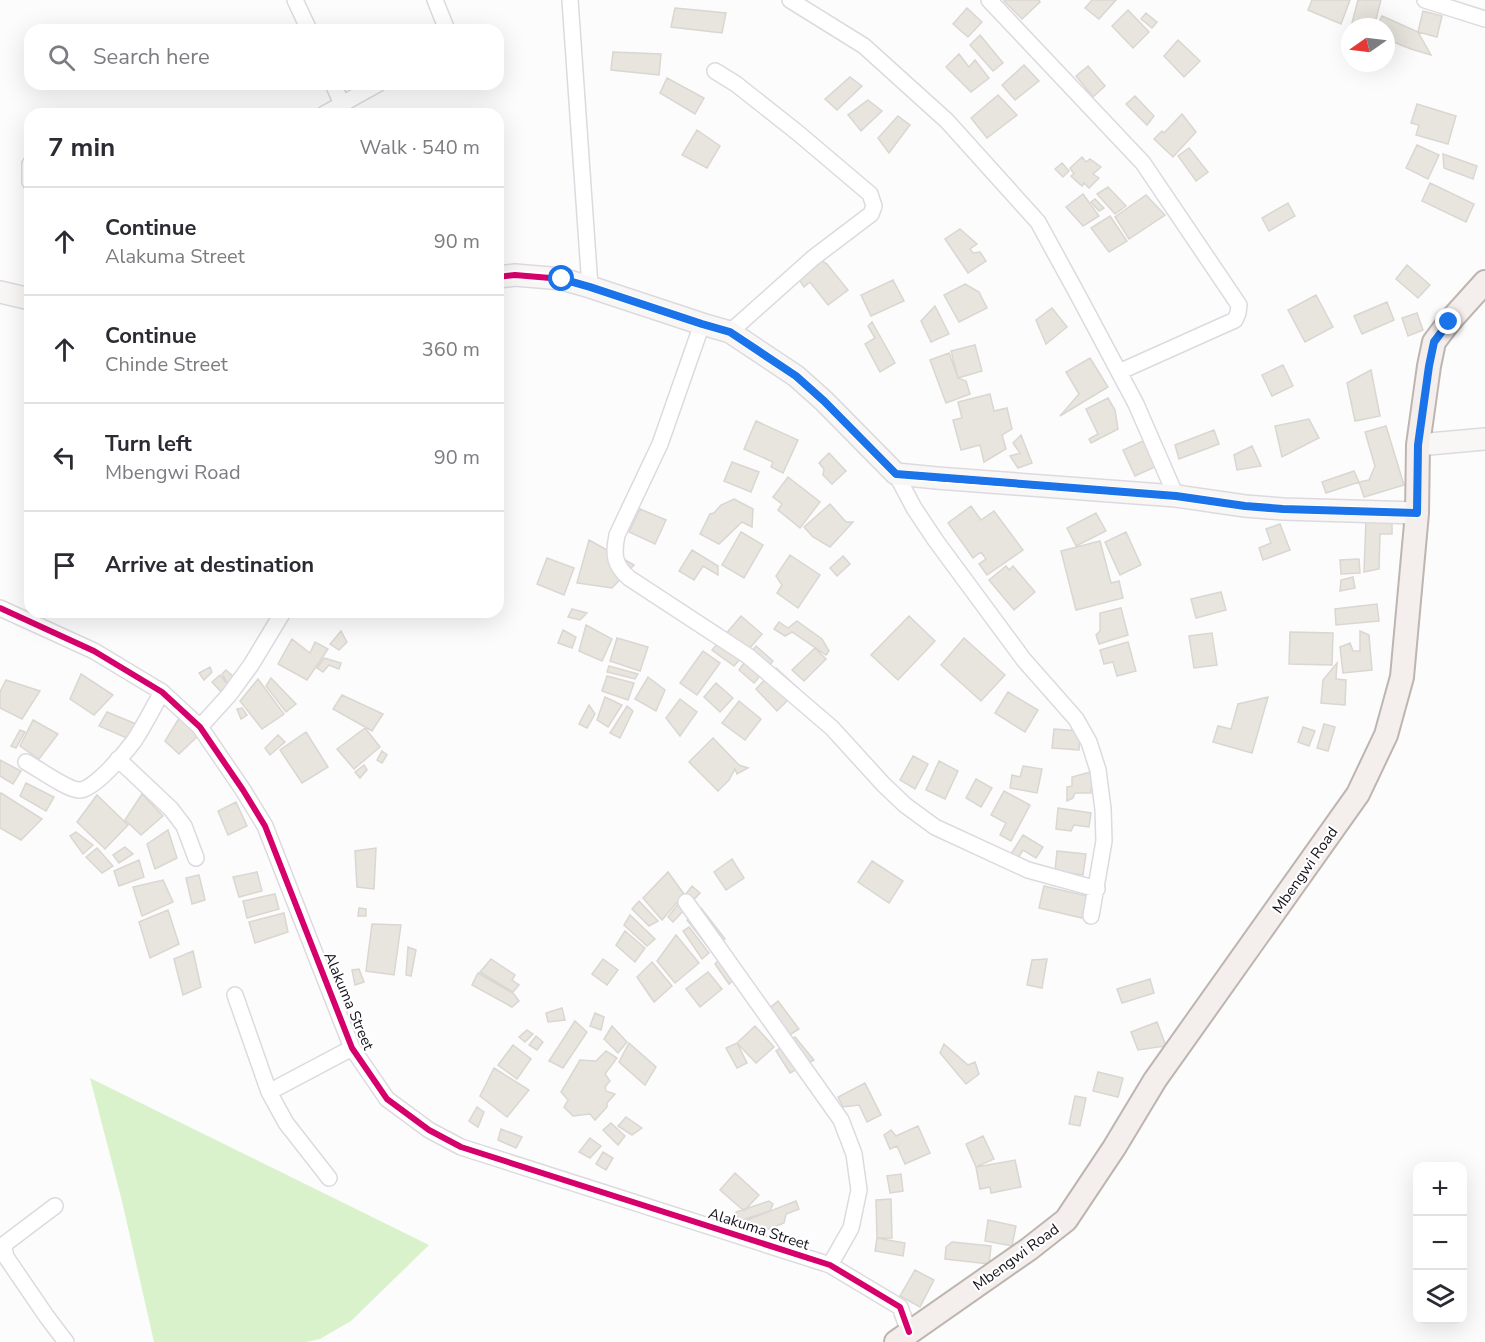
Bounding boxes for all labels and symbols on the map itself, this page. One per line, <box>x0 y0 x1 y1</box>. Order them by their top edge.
north arrow <box>1341 18 1395 72</box>
route start <box>548 265 574 291</box>
route end <box>1435 308 1461 334</box>
street label: Mbengwi Road <box>1268 823 1342 917</box>
street label: Alakuma Street <box>319 949 379 1054</box>
street label: Alakuma Street <box>706 1203 813 1255</box>
street label: Mbengwi Road <box>969 1219 1063 1295</box>

